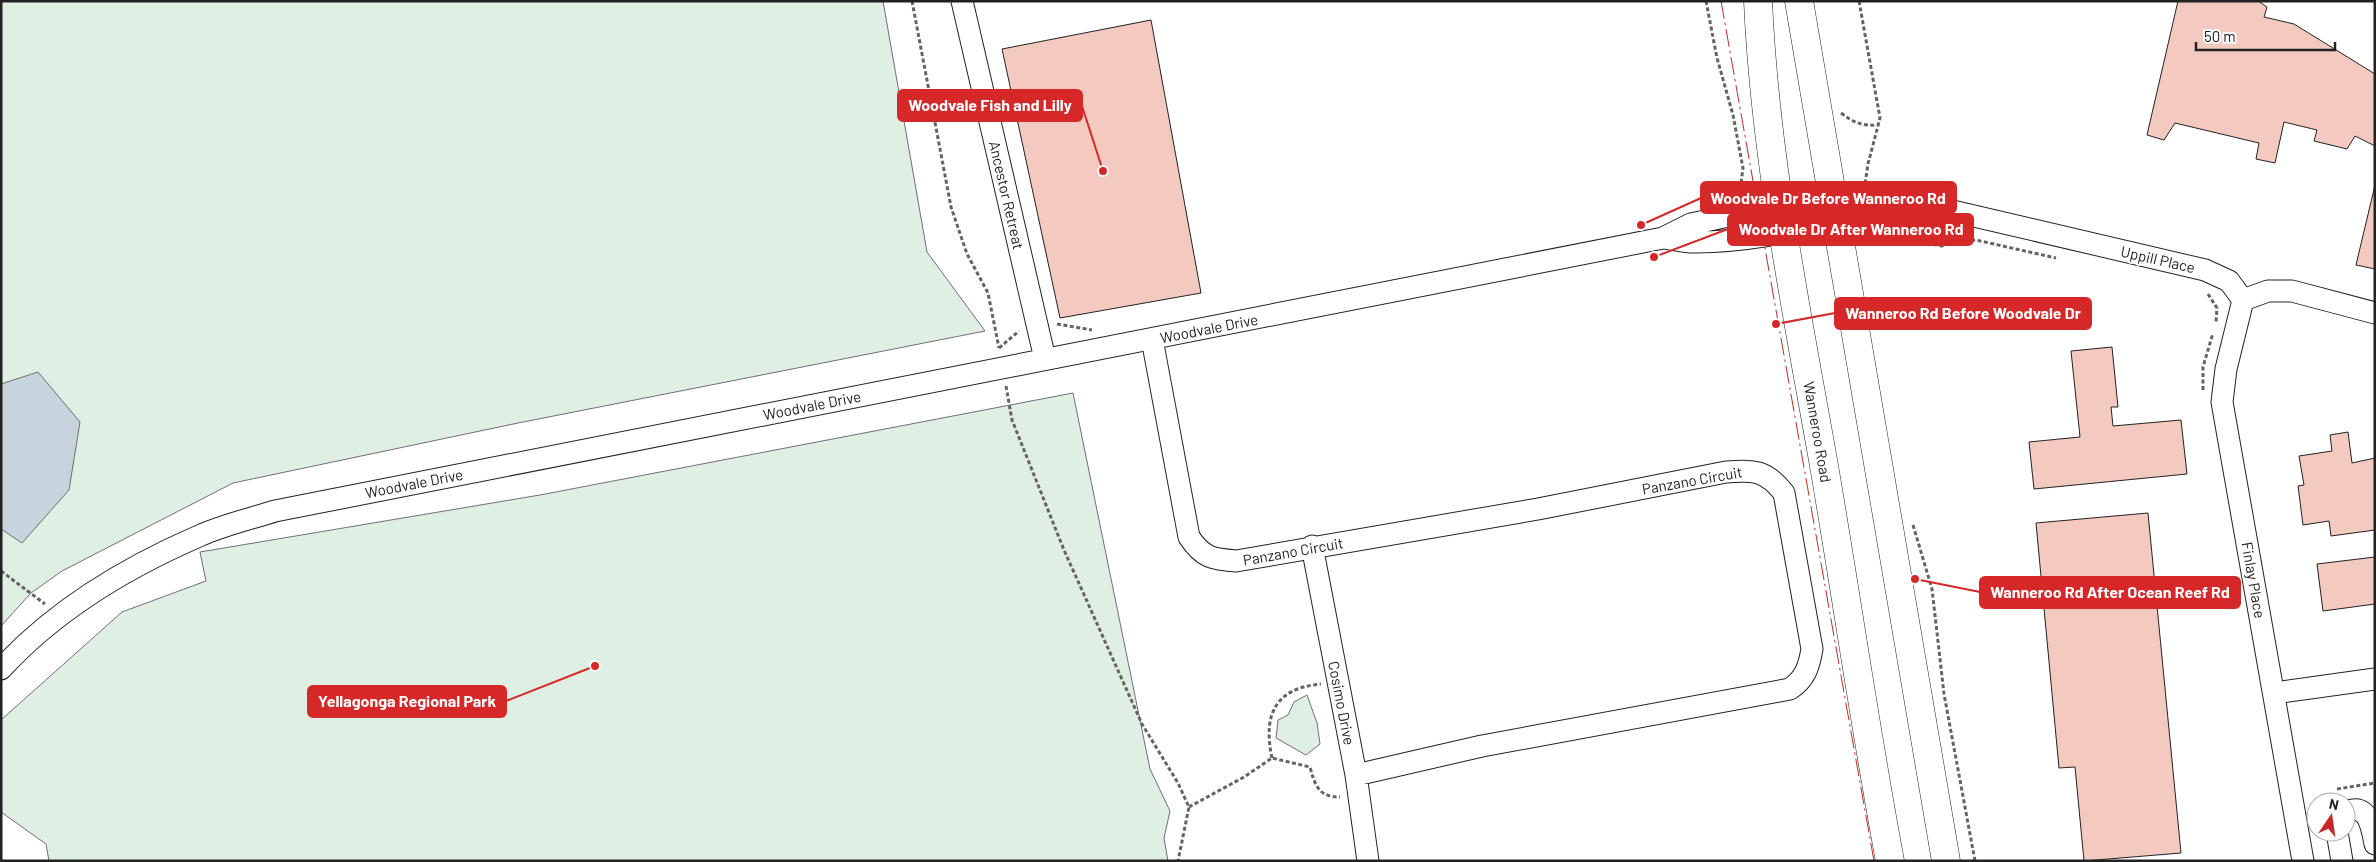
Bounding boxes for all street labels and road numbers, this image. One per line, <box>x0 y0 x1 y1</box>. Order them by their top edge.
street label: Ancestor Retreat <box>986 139 1028 251</box>
street label: Uppill Place <box>2119 242 2197 276</box>
street label: Woodvale Drive <box>1158 310 1260 346</box>
street label: Wanneroo Road <box>1800 380 1836 484</box>
street label: Woodvale Drive <box>761 387 863 423</box>
street label: Panzano Circuit <box>1640 462 1744 498</box>
street label: Woodvale Drive <box>363 465 465 501</box>
street label: Panzano Circuit <box>1241 533 1345 569</box>
street label: Finlay Place <box>2238 540 2270 620</box>
street label: Cosimo Drive <box>1325 659 1359 747</box>

